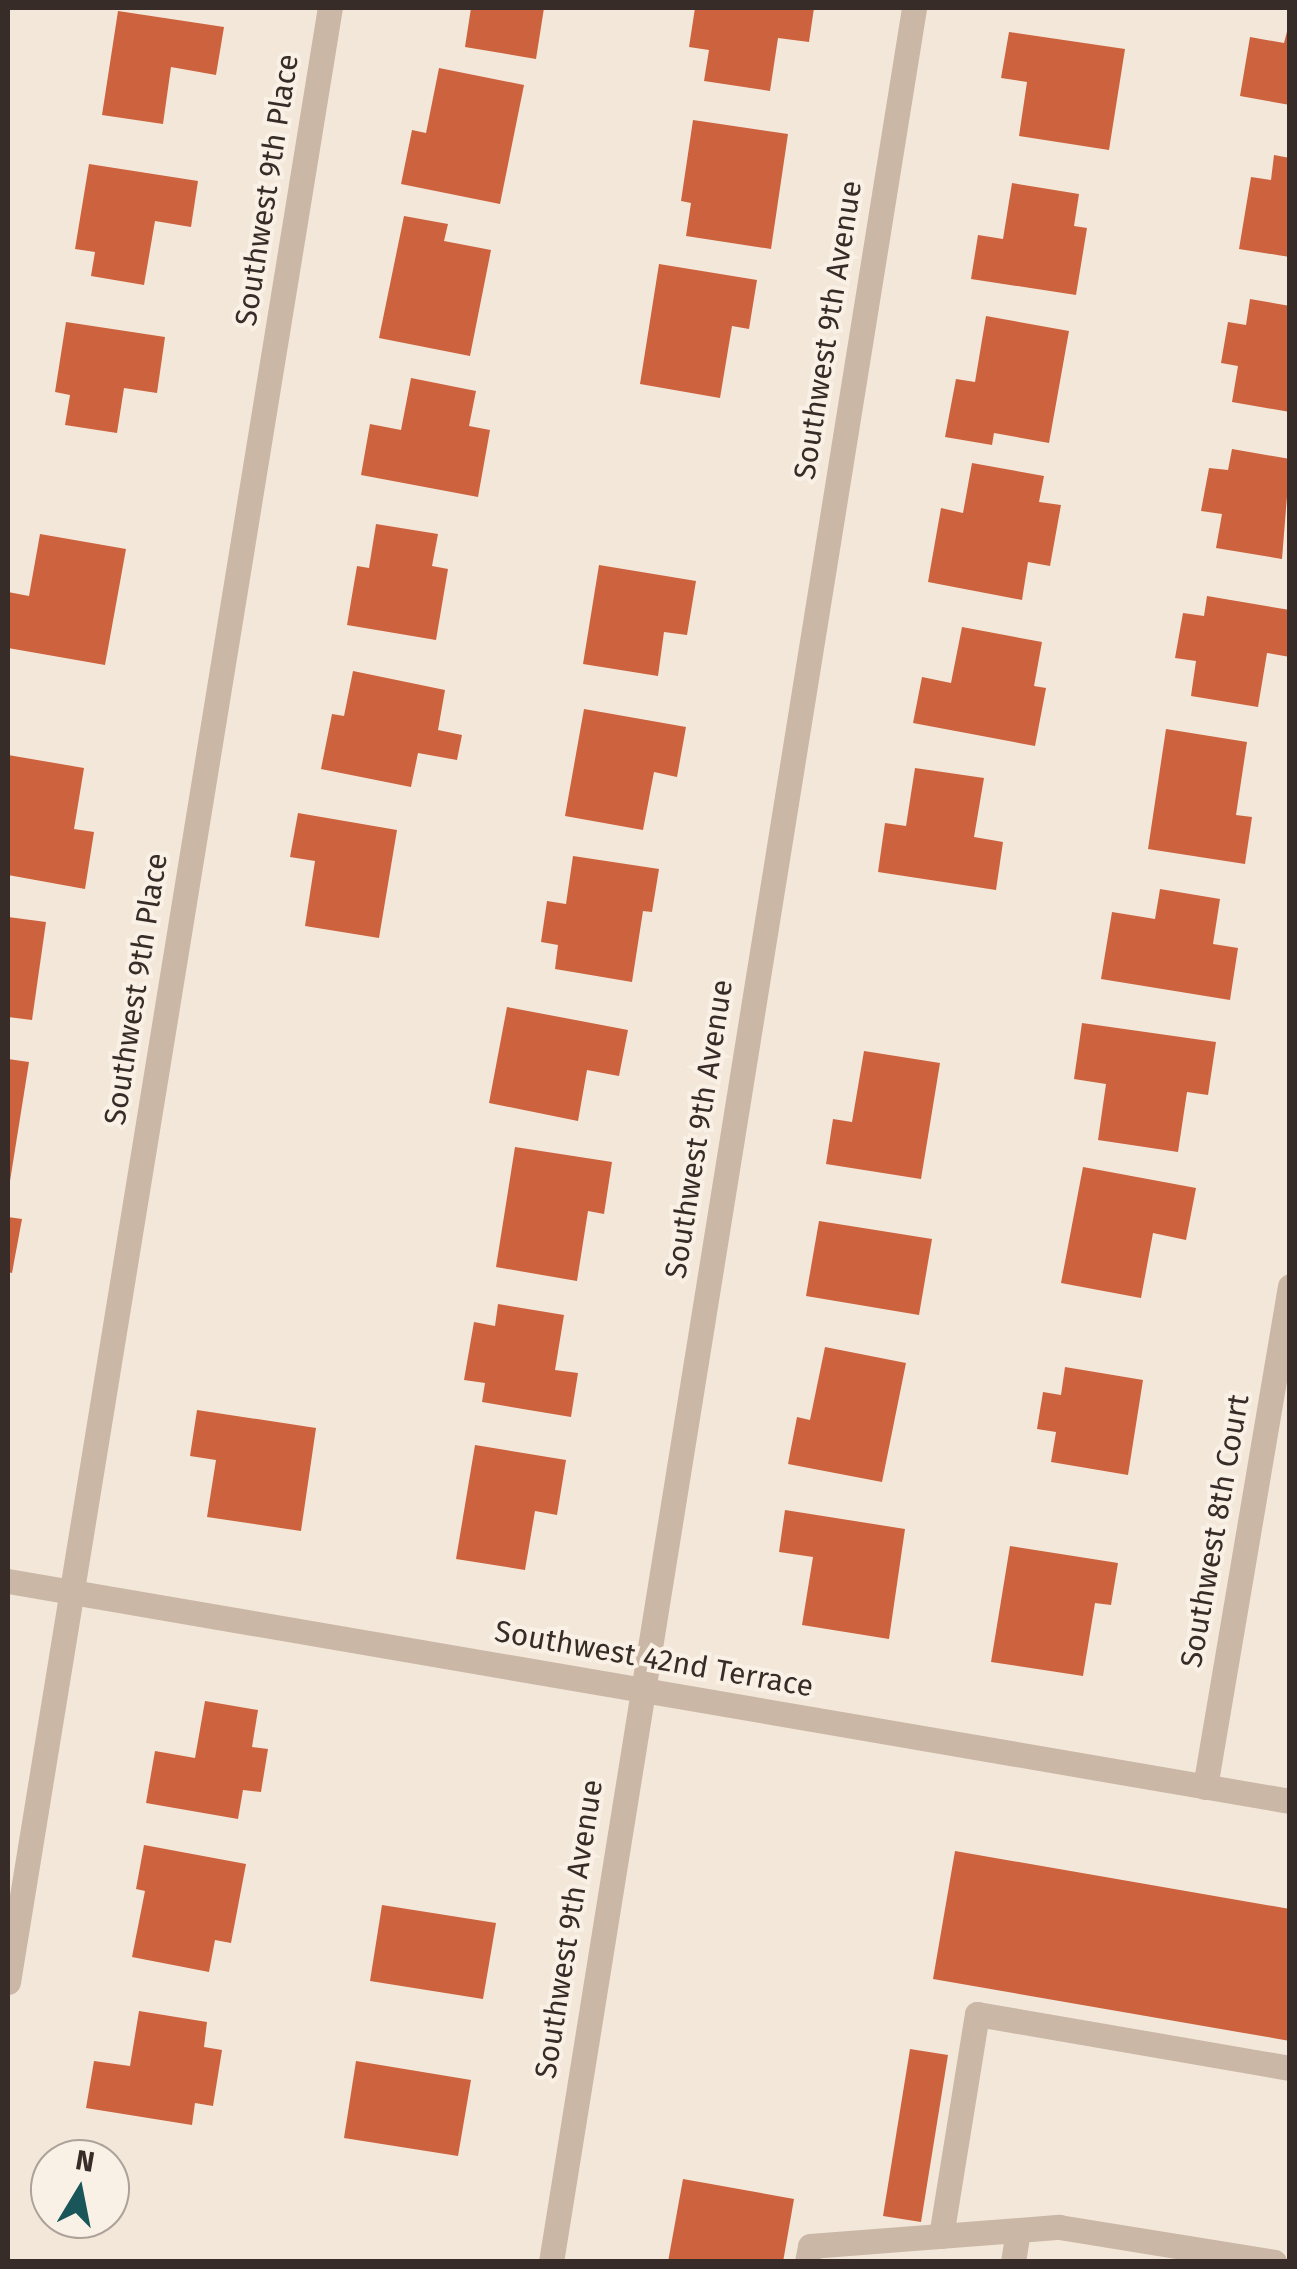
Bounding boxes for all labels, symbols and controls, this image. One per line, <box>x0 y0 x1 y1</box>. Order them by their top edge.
street label: Southwest 9th Place <box>228 52 306 328</box>
street label: Southwest 9th Avenue <box>787 178 869 482</box>
street label: Southwest 9th Place <box>97 851 175 1127</box>
street label: Southwest 9th Avenue <box>658 977 740 1281</box>
street label: Southwest 8th Court <box>1173 1392 1257 1670</box>
street label: Southwest 42nd Terrace <box>492 1613 816 1705</box>
street label: Southwest 9th Avenue <box>528 1777 610 2081</box>
north arrow <box>30 2139 130 2239</box>
text: N <box>73 2143 97 2179</box>

